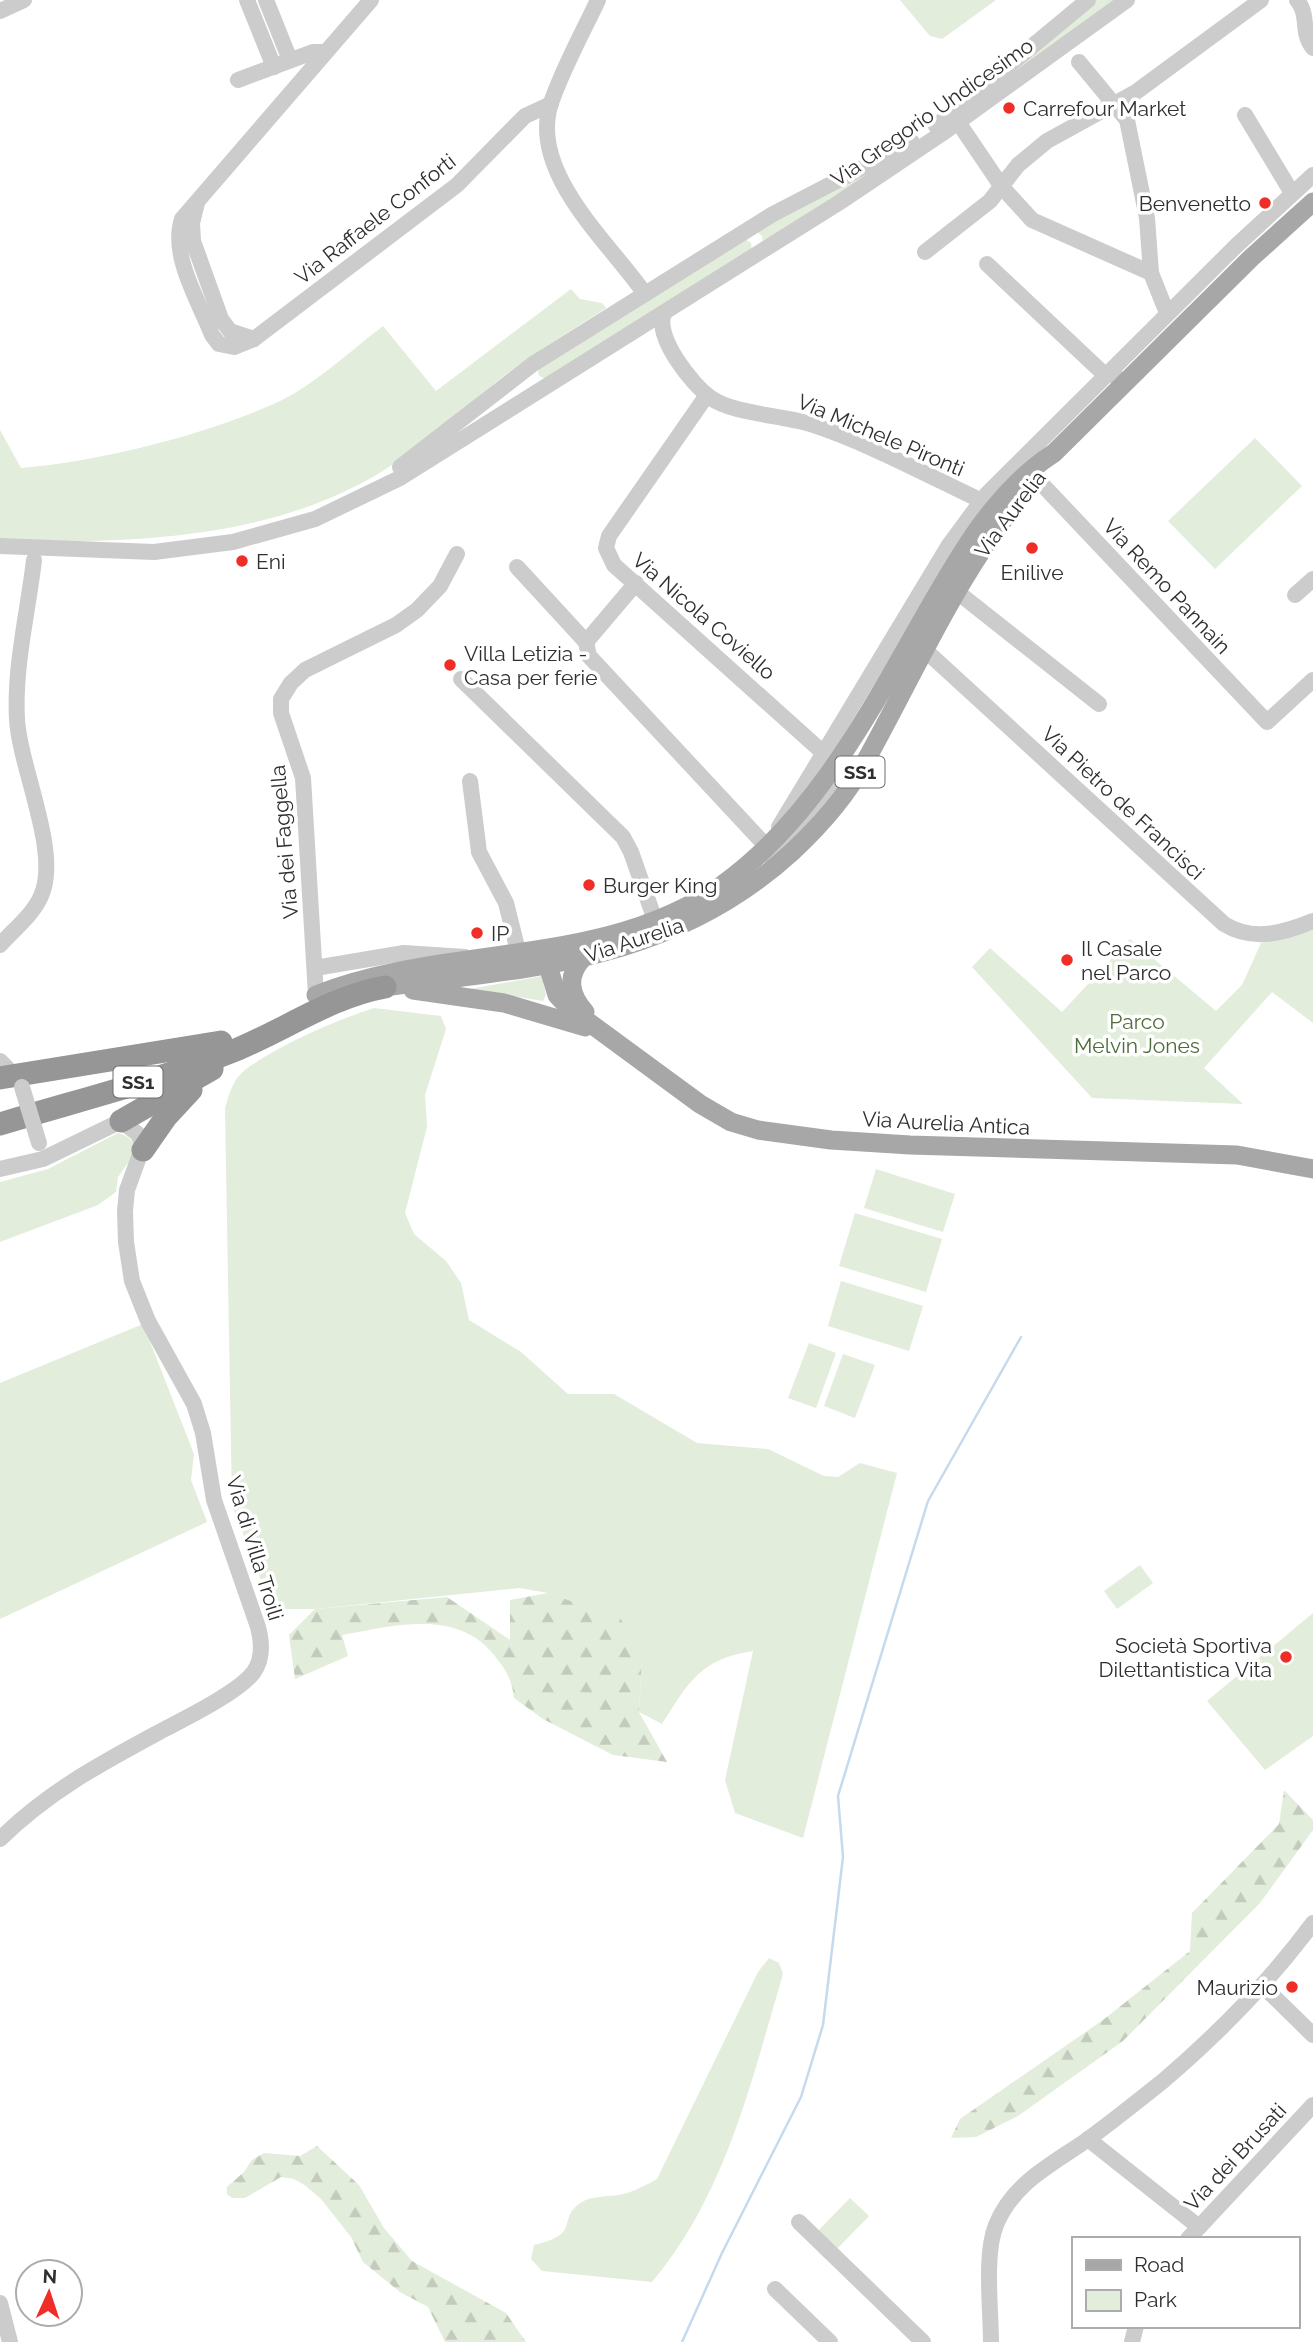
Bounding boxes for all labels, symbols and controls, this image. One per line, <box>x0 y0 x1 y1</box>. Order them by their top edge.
street label: Via Gregorio Undicesimo <box>826 33 1038 191</box>
place label: Carrefour Market <box>1023 96 1186 121</box>
marker: Carrefour Market <box>1001 100 1017 116</box>
street label: Via Raffaele Conforti <box>290 149 460 289</box>
place label: Benvenetto <box>1139 191 1251 216</box>
marker: Benvenetto <box>1257 195 1273 211</box>
street label: Via Michele Pironti <box>794 389 968 481</box>
street label: Via Aurelia <box>969 466 1051 562</box>
street label: Via Remo Pannain <box>1098 513 1236 659</box>
marker: Enilive <box>1024 540 1040 556</box>
street label: Via Nicola Coviello <box>627 547 781 685</box>
place label: Eni <box>256 549 286 574</box>
marker: Eni <box>234 553 250 569</box>
place label: Enilive <box>1001 560 1063 585</box>
place label: Villa Letizia - Casa per ferie <box>464 641 598 690</box>
marker: Villa Letizia - Casa per ferie <box>442 657 458 673</box>
street label: Via Pietro de Francisci <box>1037 721 1209 885</box>
road number: SS1 <box>836 757 884 788</box>
street label: Via dei Faggella <box>265 764 303 920</box>
place label: Burger King <box>603 873 717 898</box>
marker: Burger King <box>581 877 597 893</box>
street label: Via Aurelia <box>581 912 687 968</box>
place label: IP <box>491 921 509 946</box>
marker: IP <box>469 925 485 941</box>
place label: Il Casale nel Parco <box>1081 936 1171 985</box>
marker: Il Casale nel Parco <box>1059 952 1075 968</box>
park label: Parco Melvin Jones <box>1074 1009 1200 1058</box>
road number: SS1 <box>114 1066 162 1098</box>
street label: Via Aurelia Antica <box>861 1106 1031 1140</box>
street label: Via di Villa Troili <box>221 1473 289 1623</box>
place label: Società Sportiva Dilettantistica Vita <box>1099 1633 1272 1682</box>
marker: Società Sportiva Dilettantistica Vita <box>1278 1649 1294 1665</box>
place label: Maurizio <box>1196 1975 1278 2000</box>
marker: Maurizio <box>1284 1979 1300 1995</box>
street label: Via dei Brusati <box>1179 2098 1291 2216</box>
legend <box>1072 2237 1299 2328</box>
text: Road <box>1134 2252 1184 2277</box>
north arrow <box>14 2258 84 2328</box>
text: N <box>42 2265 58 2287</box>
text: Park <box>1134 2287 1177 2312</box>

